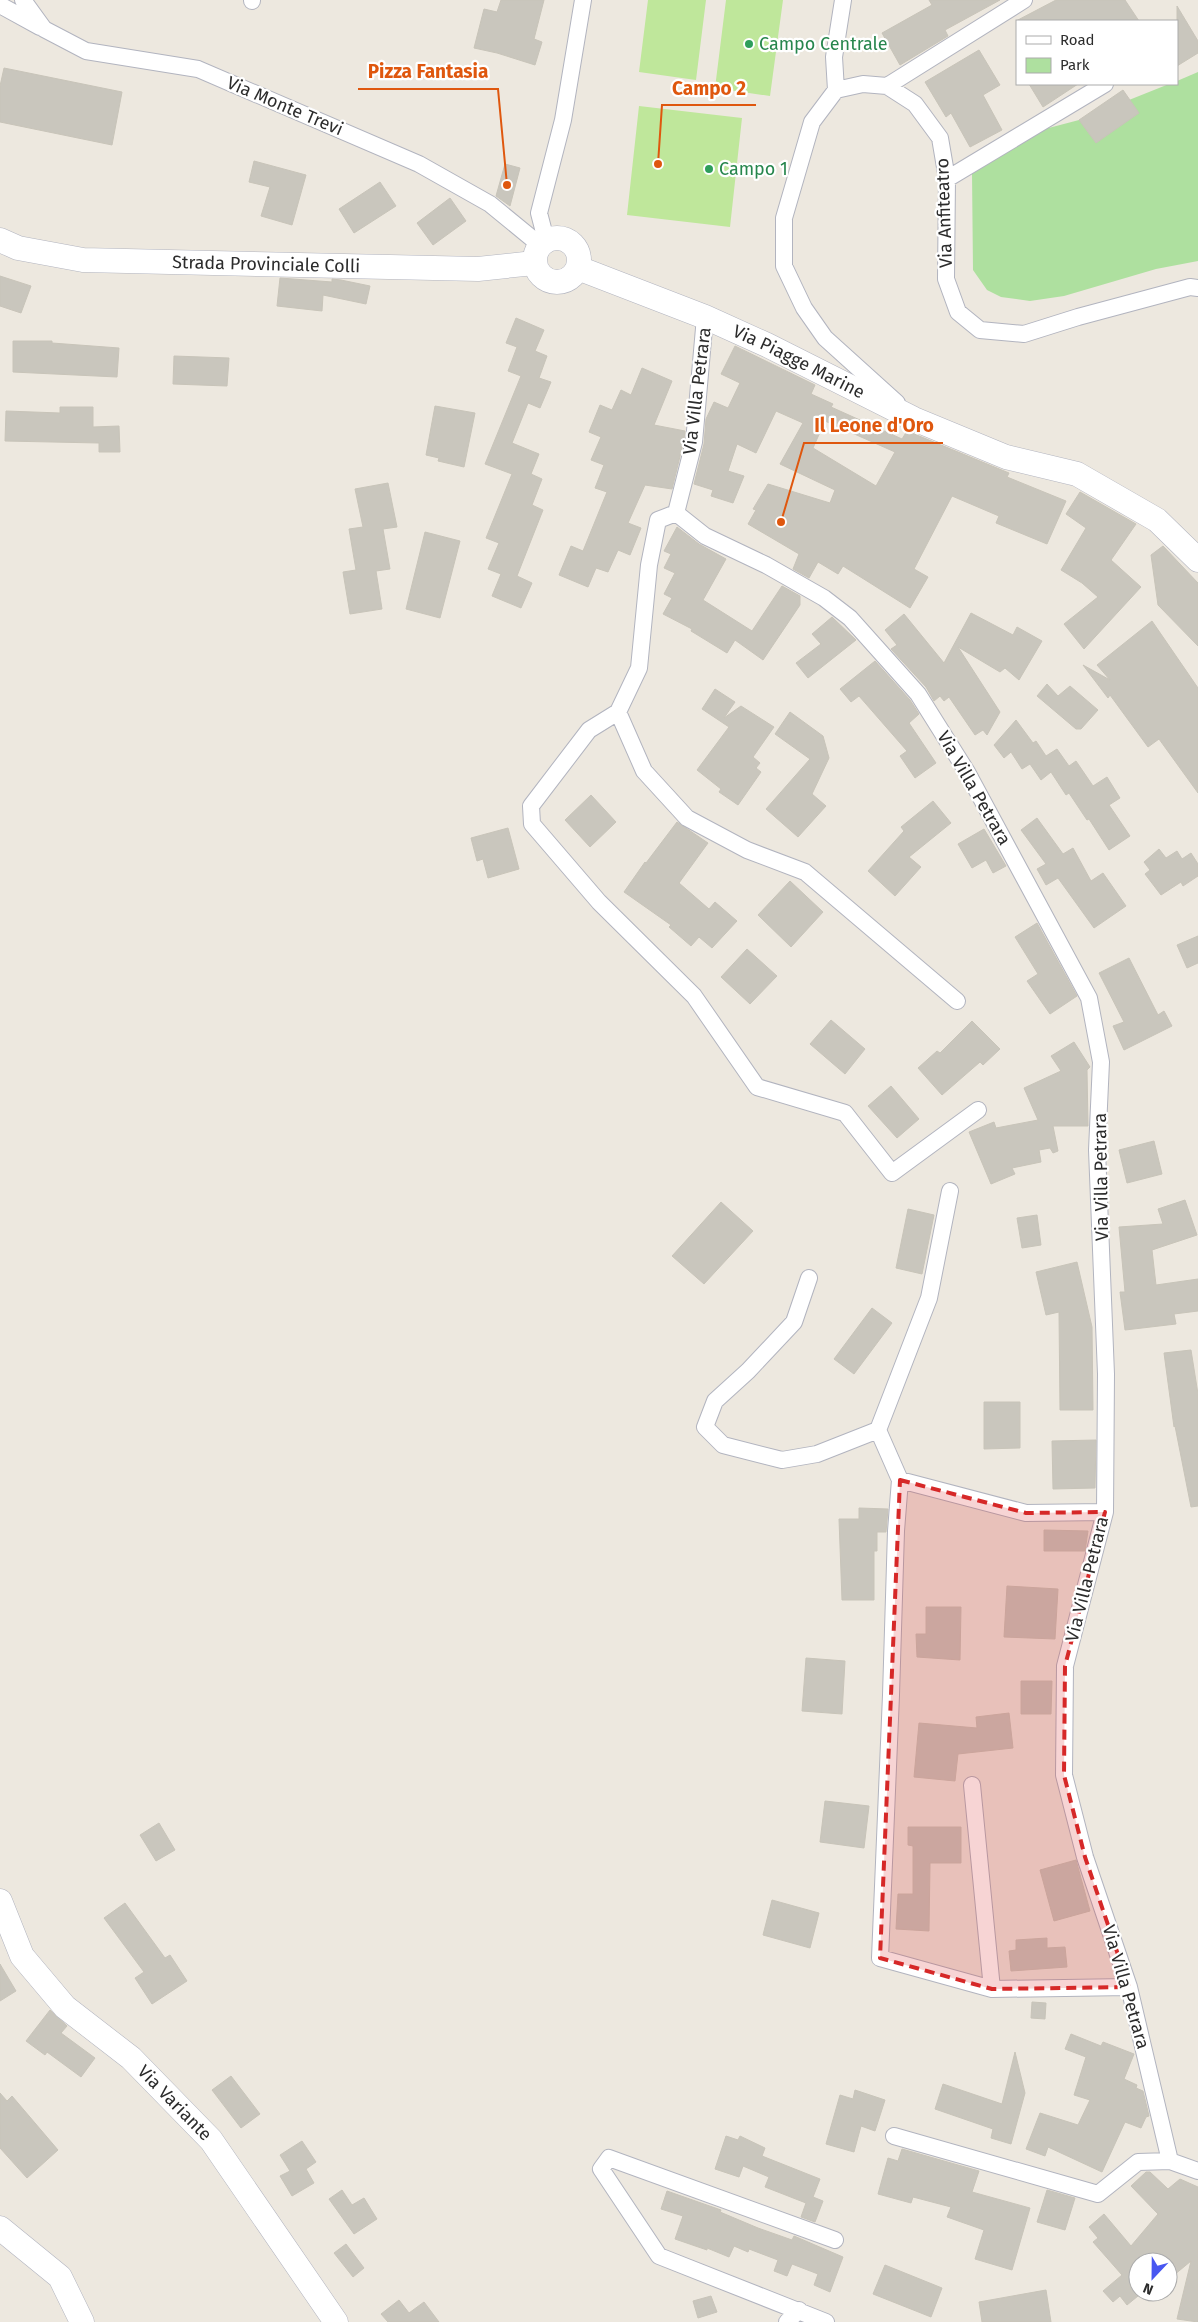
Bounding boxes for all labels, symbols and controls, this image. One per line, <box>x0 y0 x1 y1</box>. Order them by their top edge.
legend <box>1016 20 1178 85</box>
text: Road <box>1060 31 1095 49</box>
place label: Campo Centrale <box>759 33 888 55</box>
marker: Campo Centrale <box>743 38 755 50</box>
callout: Pizza Fantasia <box>358 55 498 89</box>
text: Park <box>1060 56 1090 74</box>
text: Pizza Fantasia <box>368 60 488 83</box>
callout: Campo 2 <box>662 71 756 105</box>
street label: Via Monte Trevi <box>223 72 347 140</box>
text: Campo 2 <box>672 77 746 100</box>
place label: Campo 1 <box>719 158 788 180</box>
street label: Via Anfiteatro <box>931 158 957 268</box>
marker: Campo 1 <box>703 163 715 175</box>
street label: Strada Provinciale Colli <box>172 251 361 277</box>
street label: Via Piagge Marine <box>729 320 868 403</box>
street label: Via Villa Petrara <box>678 326 716 456</box>
callout: Il Leone d'Oro <box>804 409 943 443</box>
text: Il Leone d'Oro <box>814 414 934 437</box>
street label: Via Villa Petrara <box>932 727 1016 849</box>
street label: Via Villa Petrara <box>1089 1113 1113 1241</box>
street label: Via Villa Petrara <box>1061 1514 1113 1644</box>
street label: Via Villa Petrara <box>1098 1922 1154 2052</box>
street label: Via Variante <box>133 2060 217 2145</box>
north arrow <box>1128 2252 1178 2302</box>
text: N <box>1141 2279 1156 2298</box>

